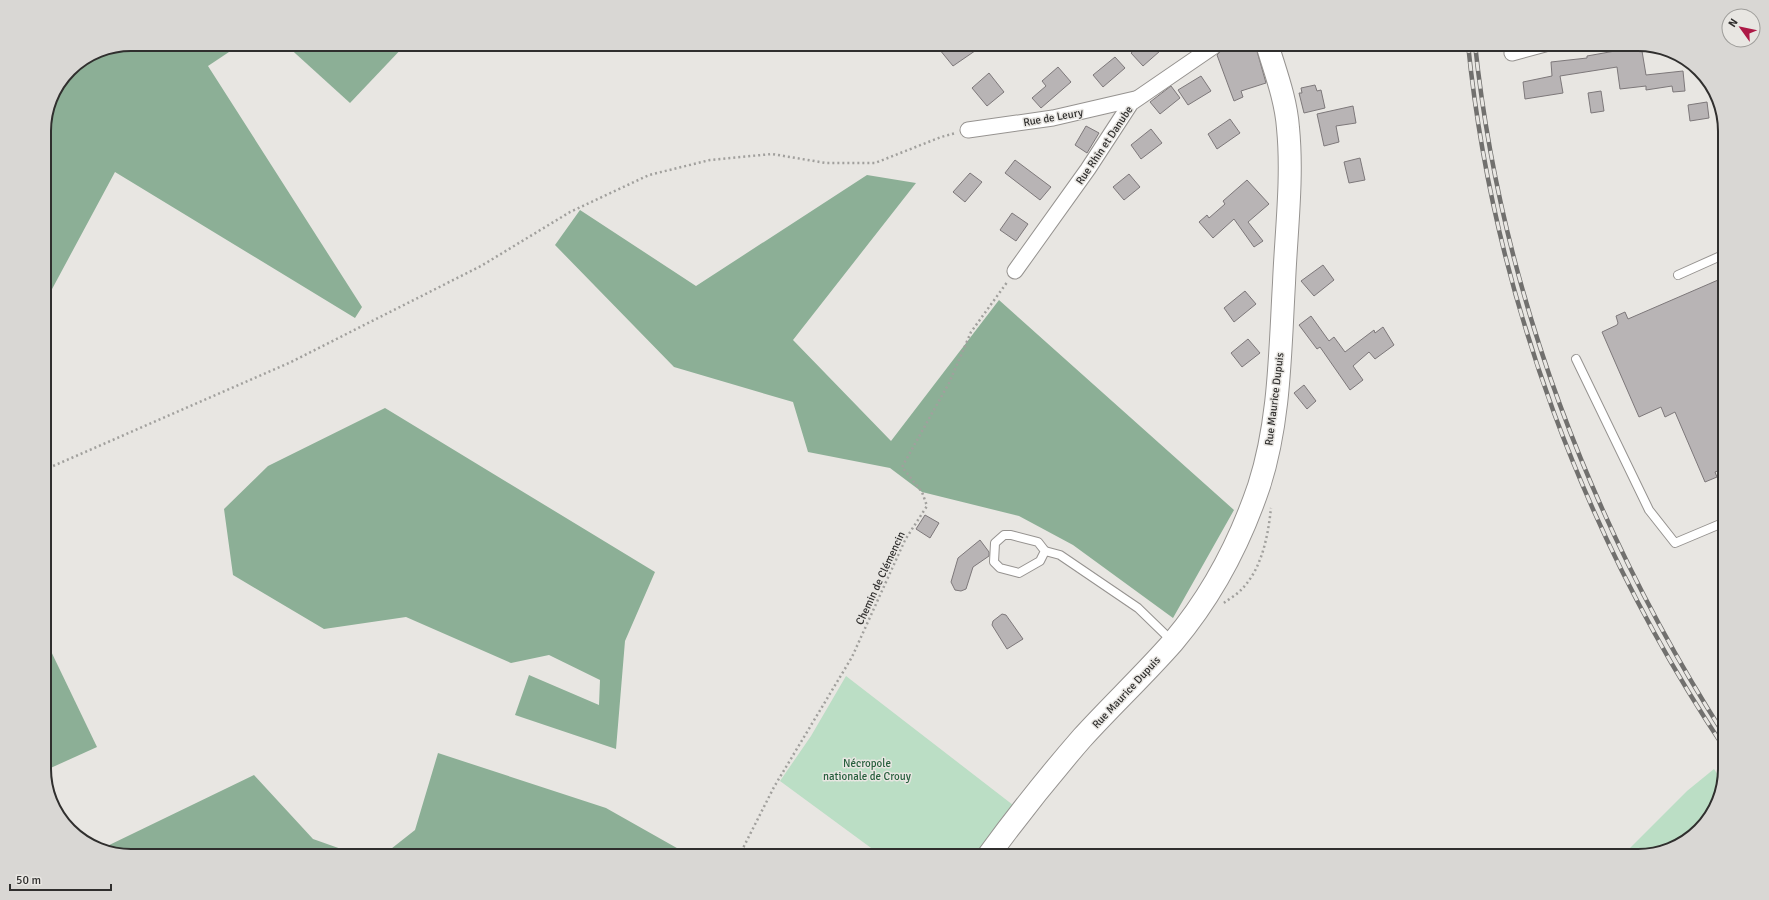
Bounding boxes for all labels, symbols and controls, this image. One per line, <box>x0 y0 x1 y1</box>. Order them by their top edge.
north arrow <box>1721 8 1761 48</box>
text: N <box>1725 16 1741 30</box>
street label: Rue Rhin et Danube <box>1073 104 1136 187</box>
street label: Rue de Leury <box>1022 106 1085 129</box>
street label: Rue Maurice Dupuis <box>1262 352 1287 446</box>
street label: Chemin de Clémencin <box>853 529 908 627</box>
street label: Rue Maurice Dupuis <box>1090 653 1163 731</box>
park label: Nécropole nationale de Crouy <box>823 757 912 783</box>
scale bar <box>10 866 111 892</box>
text: 50 m <box>16 873 41 888</box>

